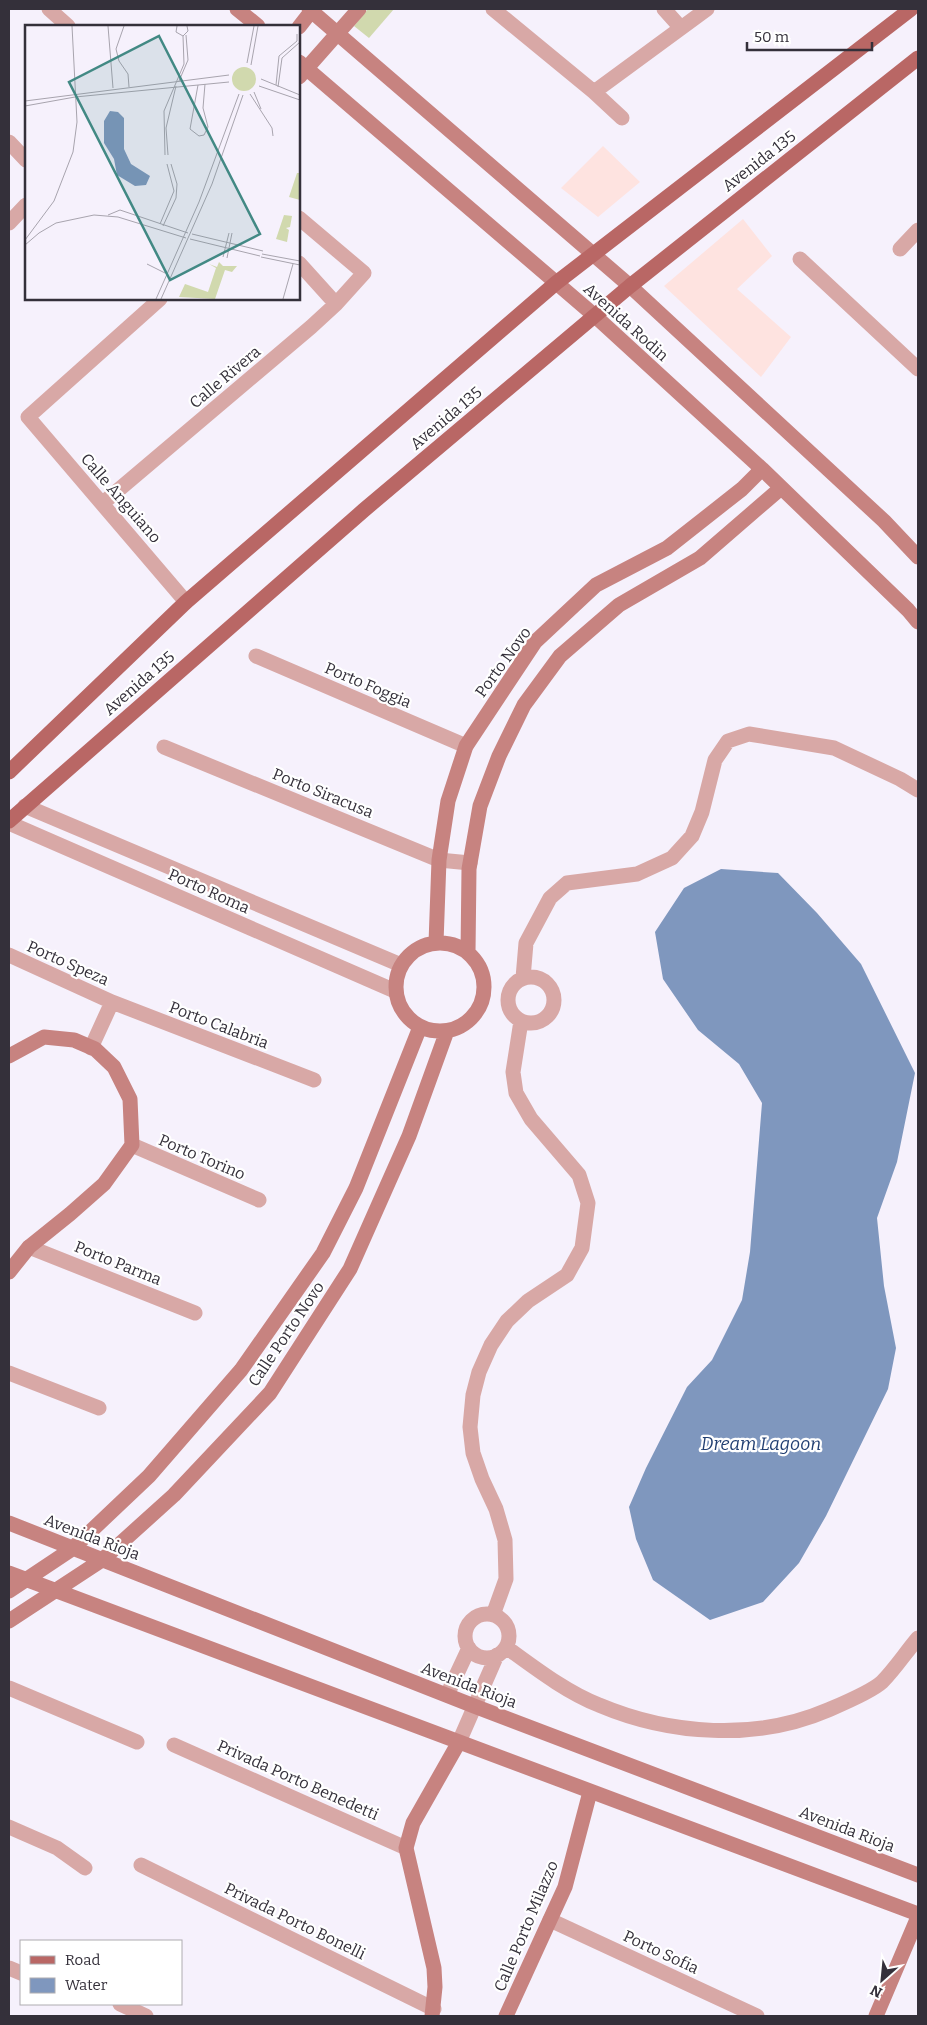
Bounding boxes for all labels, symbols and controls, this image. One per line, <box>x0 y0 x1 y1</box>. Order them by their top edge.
scale bar <box>747 20 872 52</box>
inset map <box>25 25 300 300</box>
text: 50 m <box>754 28 790 46</box>
street label: Avenida 135 <box>719 127 799 195</box>
street label: Avenida Rodin <box>580 279 672 365</box>
street label: Calle Rivera <box>186 342 265 412</box>
street label: Avenida 135 <box>406 383 486 453</box>
street label: Calle Anguiano <box>77 449 165 547</box>
street label: Porto Novo <box>471 623 535 701</box>
street label: Avenida 135 <box>100 647 178 719</box>
street label: Porto Foggia <box>322 658 414 712</box>
street label: Porto Siracusa <box>270 764 376 822</box>
street label: Porto Roma <box>165 865 253 917</box>
street label: Porto Speza <box>24 937 112 990</box>
street label: Porto Calabria <box>167 997 272 1053</box>
street label: Porto Torino <box>156 1130 248 1184</box>
street label: Porto Parma <box>72 1237 165 1289</box>
street label: Calle Porto Novo <box>244 1278 328 1390</box>
water label: Dream Lagoon <box>701 1433 821 1455</box>
street label: Avenida Rioja <box>41 1510 143 1564</box>
street label: Avenida Rioja <box>418 1658 520 1712</box>
street label: Privada Porto Benedetti <box>214 1736 382 1824</box>
street label: Avenida Rioja <box>796 1802 898 1856</box>
street label: Calle Porto Milazzo <box>490 1858 562 1994</box>
street label: Privada Porto Bonelli <box>221 1879 369 1964</box>
street label: Porto Sofia <box>620 1926 702 1978</box>
legend <box>20 1940 182 2005</box>
text: Road <box>65 1951 100 1969</box>
north arrow <box>857 1955 907 2005</box>
text: Water <box>65 1976 108 1994</box>
text: N <box>867 1981 885 2001</box>

